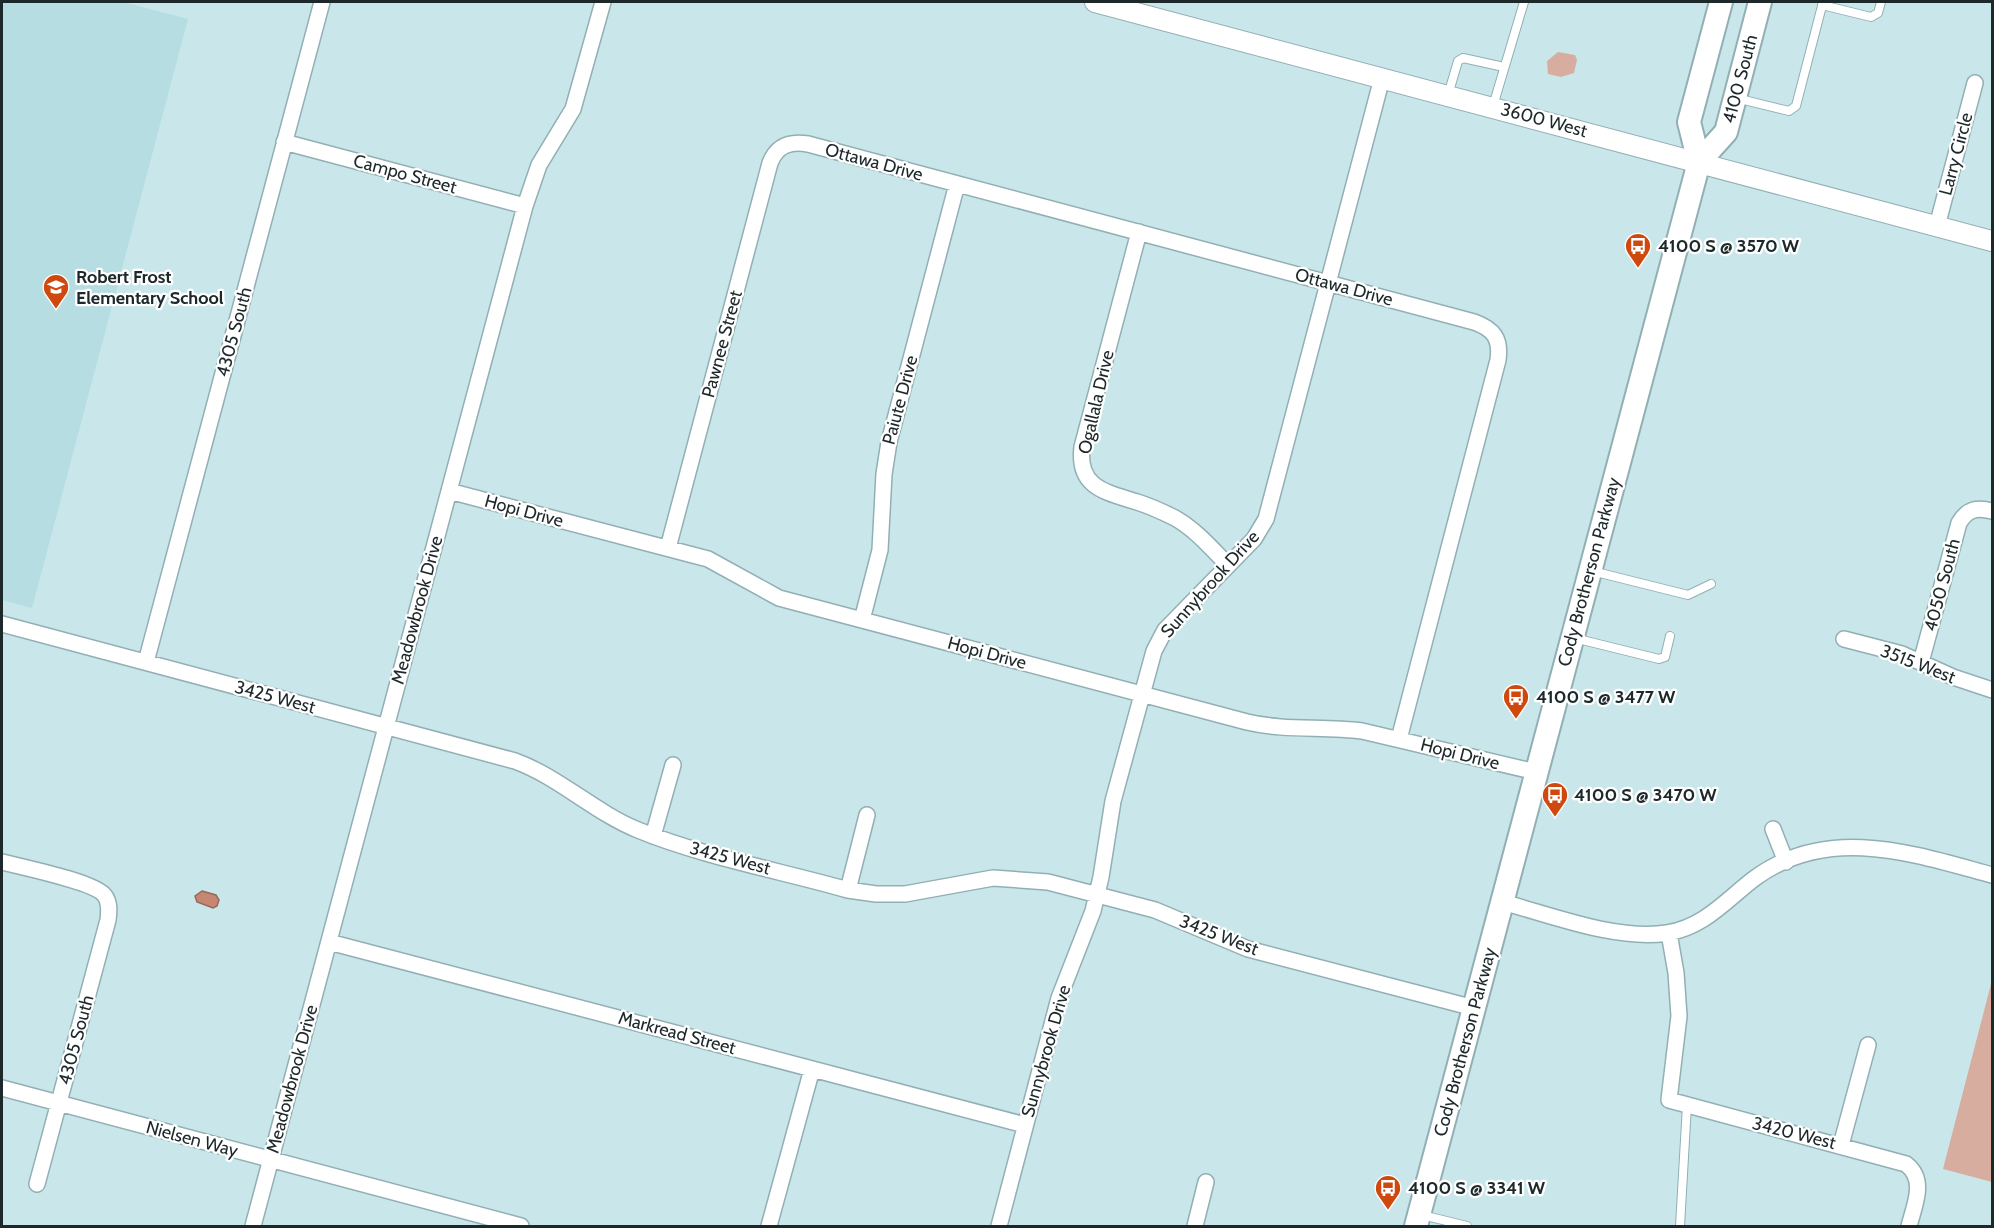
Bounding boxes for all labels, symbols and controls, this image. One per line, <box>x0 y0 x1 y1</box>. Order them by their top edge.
street label: 4100 South <box>1718 32 1762 126</box>
street label: 3600 West <box>1499 98 1589 142</box>
street label: Larry Circle <box>1934 110 1978 198</box>
street label: Ottawa Drive <box>823 138 925 186</box>
street label: Campo Street <box>351 150 459 198</box>
bus stop icon: 4100 S @ 3570 W <box>1623 231 1653 269</box>
place label: 4100 S @ 3570 W <box>1658 235 1800 257</box>
street label: Ottawa Drive <box>1293 263 1395 311</box>
place label: Robert Frost Elementary School <box>76 266 224 309</box>
school or university icon: Robert Frost Elementary School <box>41 272 71 310</box>
street label: 4305 South <box>211 285 257 379</box>
street label: Pawnee Street <box>697 288 747 400</box>
street label: Ogallala Drive <box>1073 348 1119 456</box>
street label: Paiute Drive <box>878 353 922 447</box>
street label: Cody Brotherson Parkway <box>1553 475 1625 669</box>
street label: Hopi Drive <box>482 490 566 532</box>
street label: Sunnybrook Drive <box>1156 526 1264 642</box>
street label: Meadowbrook Drive <box>387 533 447 687</box>
street label: 4050 South <box>1919 536 1965 634</box>
street label: Hopi Drive <box>945 632 1029 674</box>
street label: 3515 West <box>1878 640 1958 688</box>
street label: 3425 West <box>232 676 318 718</box>
bus stop icon: 4100 S @ 3477 W <box>1501 682 1531 720</box>
place label: 4100 S @ 3477 W <box>1536 686 1676 708</box>
street label: Hopi Drive <box>1418 734 1502 774</box>
bus stop icon: 4100 S @ 3470 W <box>1540 780 1570 818</box>
place label: 4100 S @ 3470 W <box>1574 784 1717 806</box>
street label: 3425 West <box>687 837 773 879</box>
street label: 3425 West <box>1177 910 1261 960</box>
street label: Cody Brotherson Parkway <box>1429 945 1501 1139</box>
street label: Sunnybrook Drive <box>1017 982 1075 1120</box>
street label: 4305 South <box>53 993 99 1087</box>
street label: Meadowbrook Drive <box>262 1002 322 1156</box>
street label: Markread Street <box>616 1007 738 1059</box>
street label: 3420 West <box>1750 1112 1838 1154</box>
street label: Nielsen Way <box>144 1116 240 1162</box>
bus stop icon: 4100 S @ 3341 W <box>1373 1173 1403 1211</box>
place label: 4100 S @ 3341 W <box>1408 1177 1546 1199</box>

